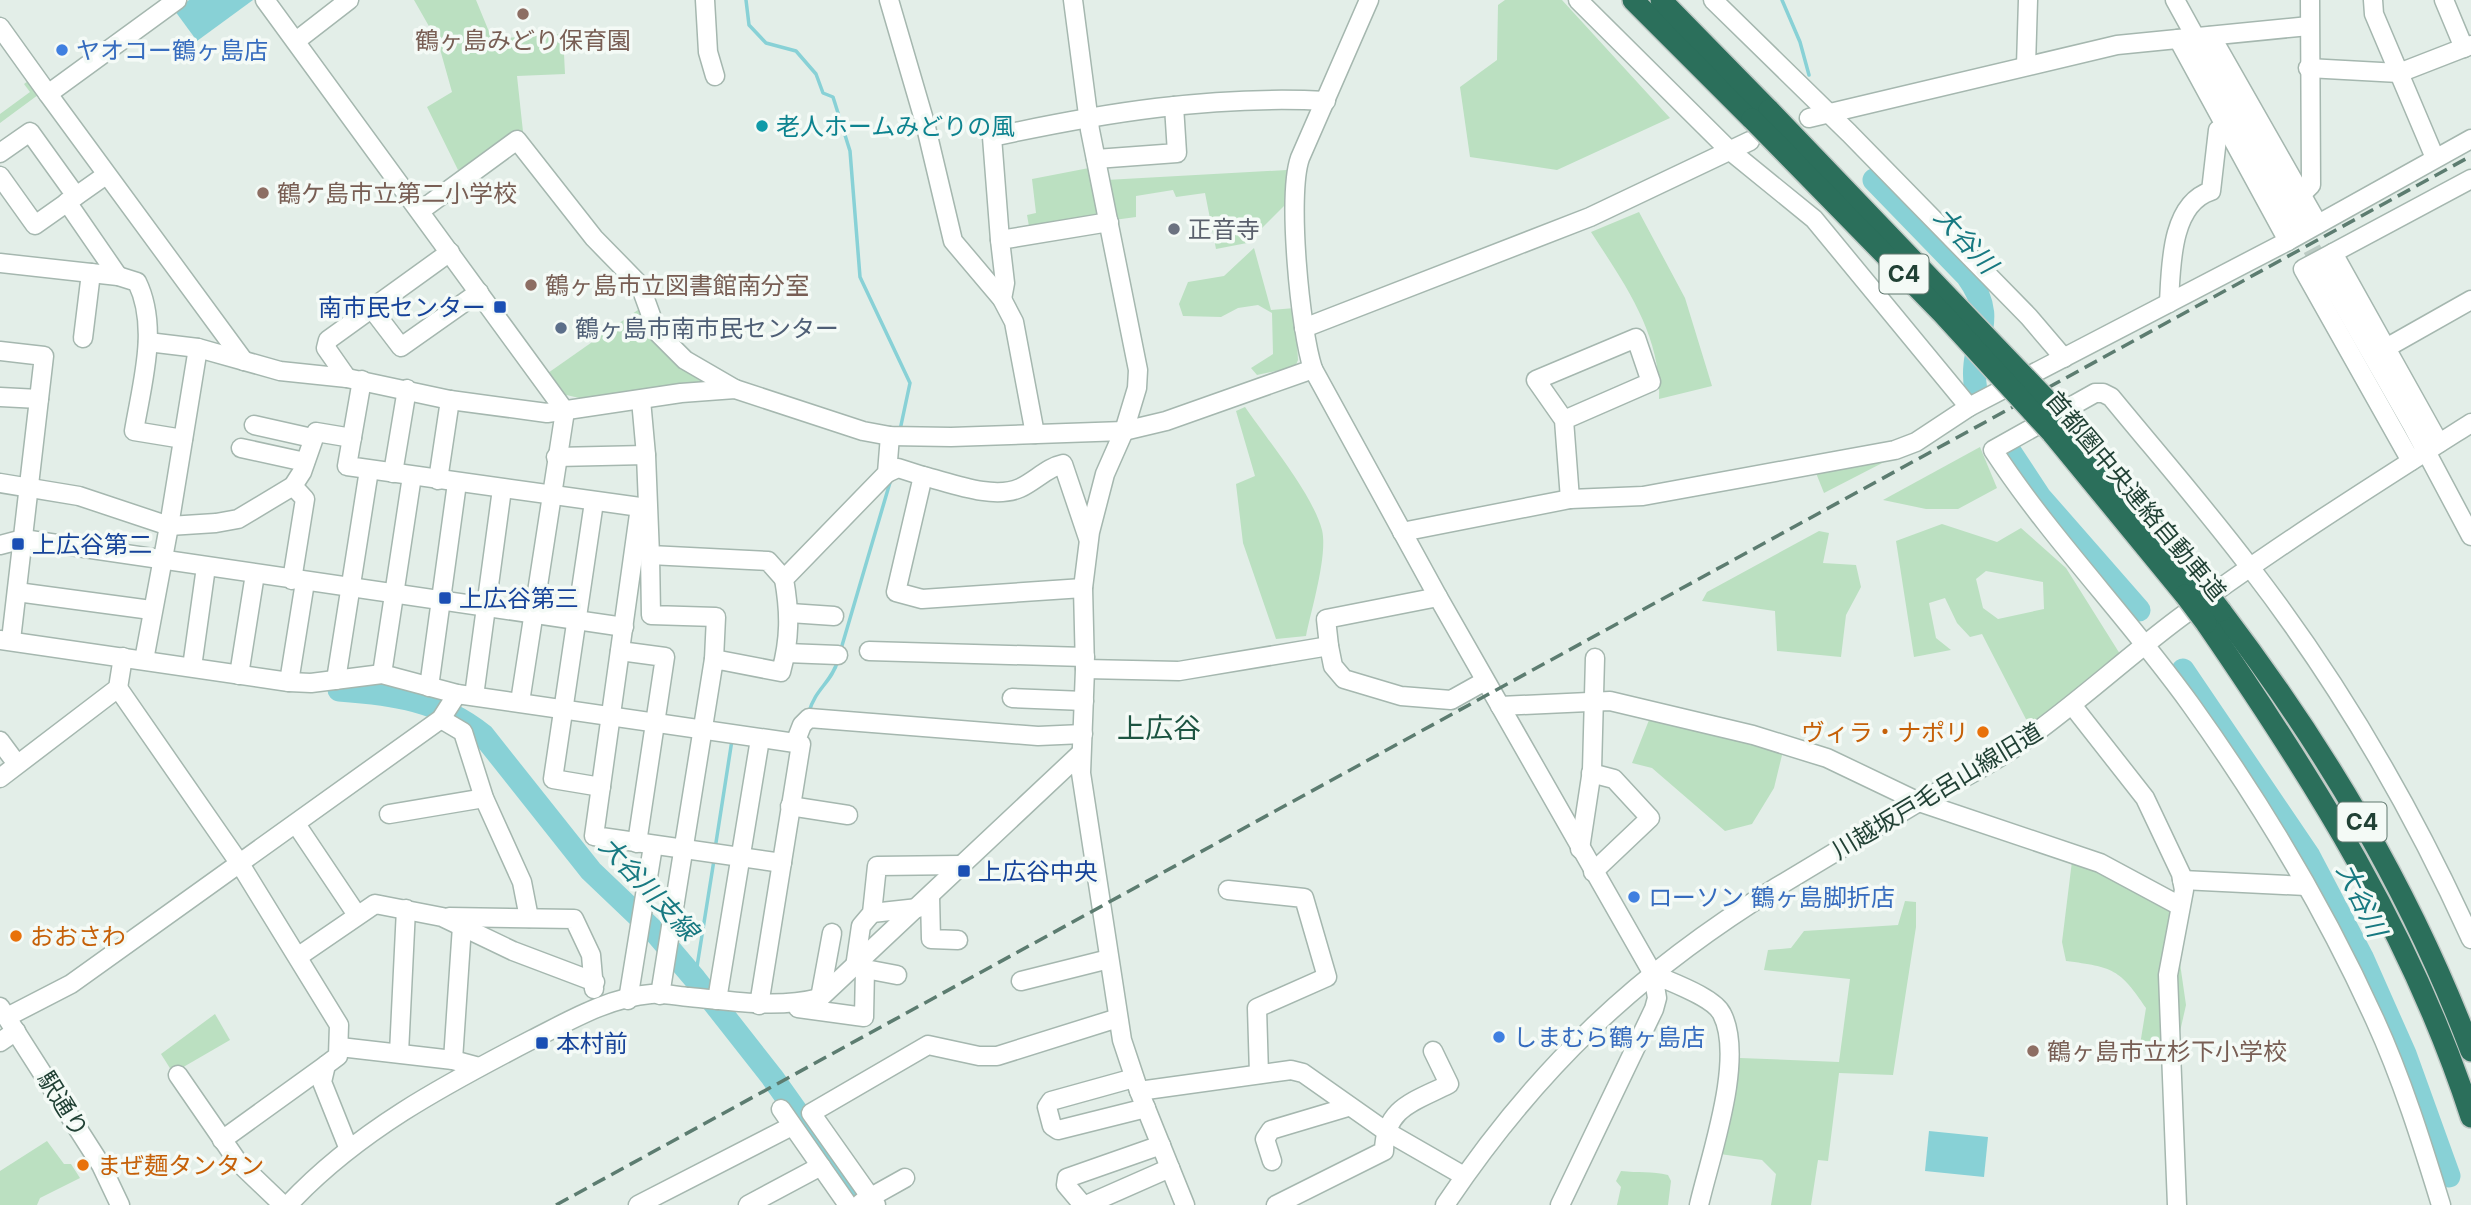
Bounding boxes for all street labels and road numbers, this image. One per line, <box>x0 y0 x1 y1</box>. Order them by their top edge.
road number: C4 <box>1880 255 1928 294</box>
street label: 首都圏中央連絡自動車道 <box>2040 386 2232 606</box>
street label: 川越坂戸毛呂山線旧道 <box>1827 717 2047 865</box>
road number: C4 <box>2338 802 2386 842</box>
street label: 駅通り <box>32 1066 94 1142</box>

